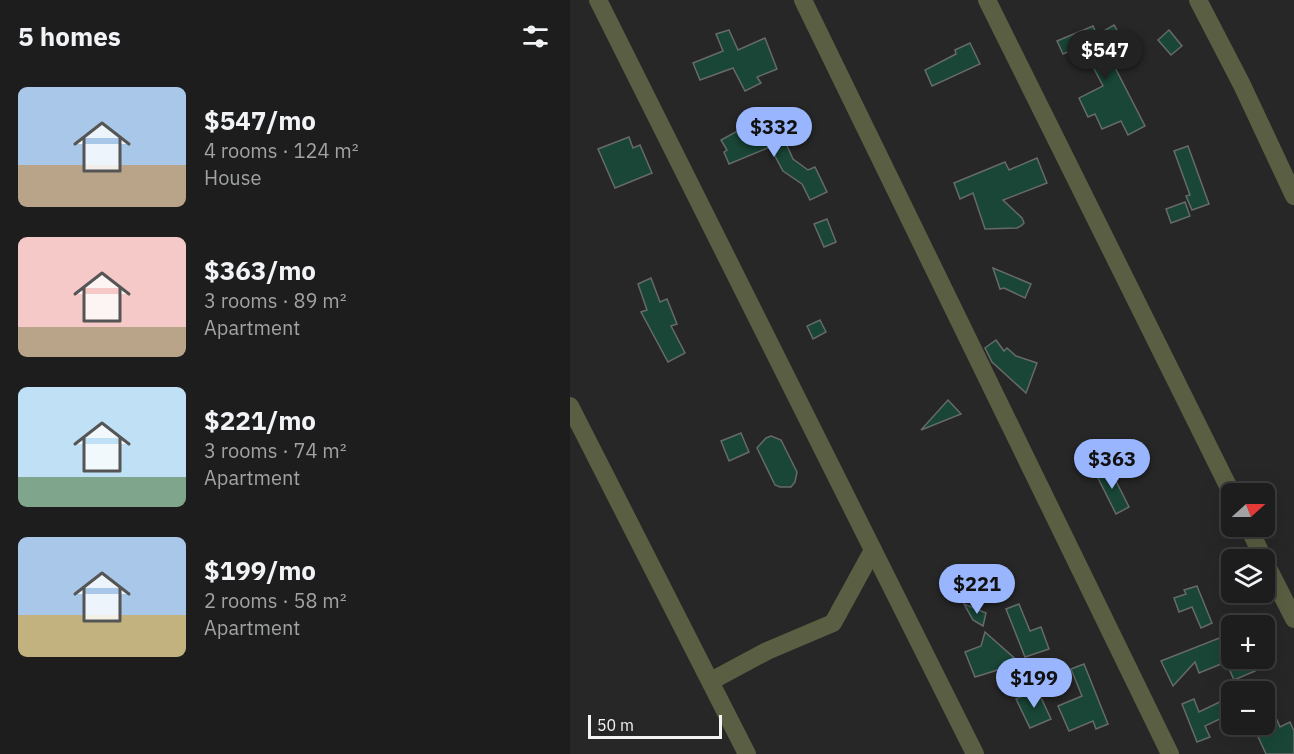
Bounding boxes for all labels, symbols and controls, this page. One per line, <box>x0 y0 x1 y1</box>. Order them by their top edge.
text: 5 homes <box>18 19 121 53</box>
icon: filters <box>519 20 552 53</box>
pin: $547 <box>1069 30 1141 81</box>
text: $547 <box>1081 36 1129 63</box>
text: $547/mo <box>204 103 316 137</box>
pin: $332 <box>738 107 810 158</box>
icon: home <box>66 111 138 183</box>
text: $332 <box>750 113 798 140</box>
text: 4 rooms · 124 m² <box>204 137 359 164</box>
text: House <box>204 164 261 191</box>
text: $363/mo <box>204 253 316 287</box>
icon: home <box>66 261 138 333</box>
text: 3 rooms · 89 m² <box>204 287 347 314</box>
text: Apartment <box>204 314 300 341</box>
text: $221/mo <box>204 403 316 437</box>
icon: home <box>66 411 138 483</box>
text: 3 rooms · 74 m² <box>204 437 347 464</box>
pin: $363 <box>1076 439 1148 490</box>
text: $363 <box>1088 445 1136 472</box>
text: Apartment <box>204 464 300 491</box>
north arrow <box>1221 483 1275 537</box>
map controls <box>1221 483 1275 735</box>
button: layers <box>1221 549 1275 603</box>
text: $199/mo <box>204 553 316 587</box>
icon: home <box>66 561 138 633</box>
pin: $221 <box>941 564 1013 615</box>
text: $221 <box>953 570 1001 597</box>
text: 2 rooms · 58 m² <box>204 587 347 614</box>
text: Apartment <box>204 614 300 641</box>
button: + <box>1221 615 1275 669</box>
pin: $199 <box>998 658 1070 709</box>
text: $199 <box>1010 664 1058 691</box>
button: − <box>1221 681 1275 735</box>
scale bar <box>588 712 722 740</box>
text: 50 m <box>597 715 634 735</box>

